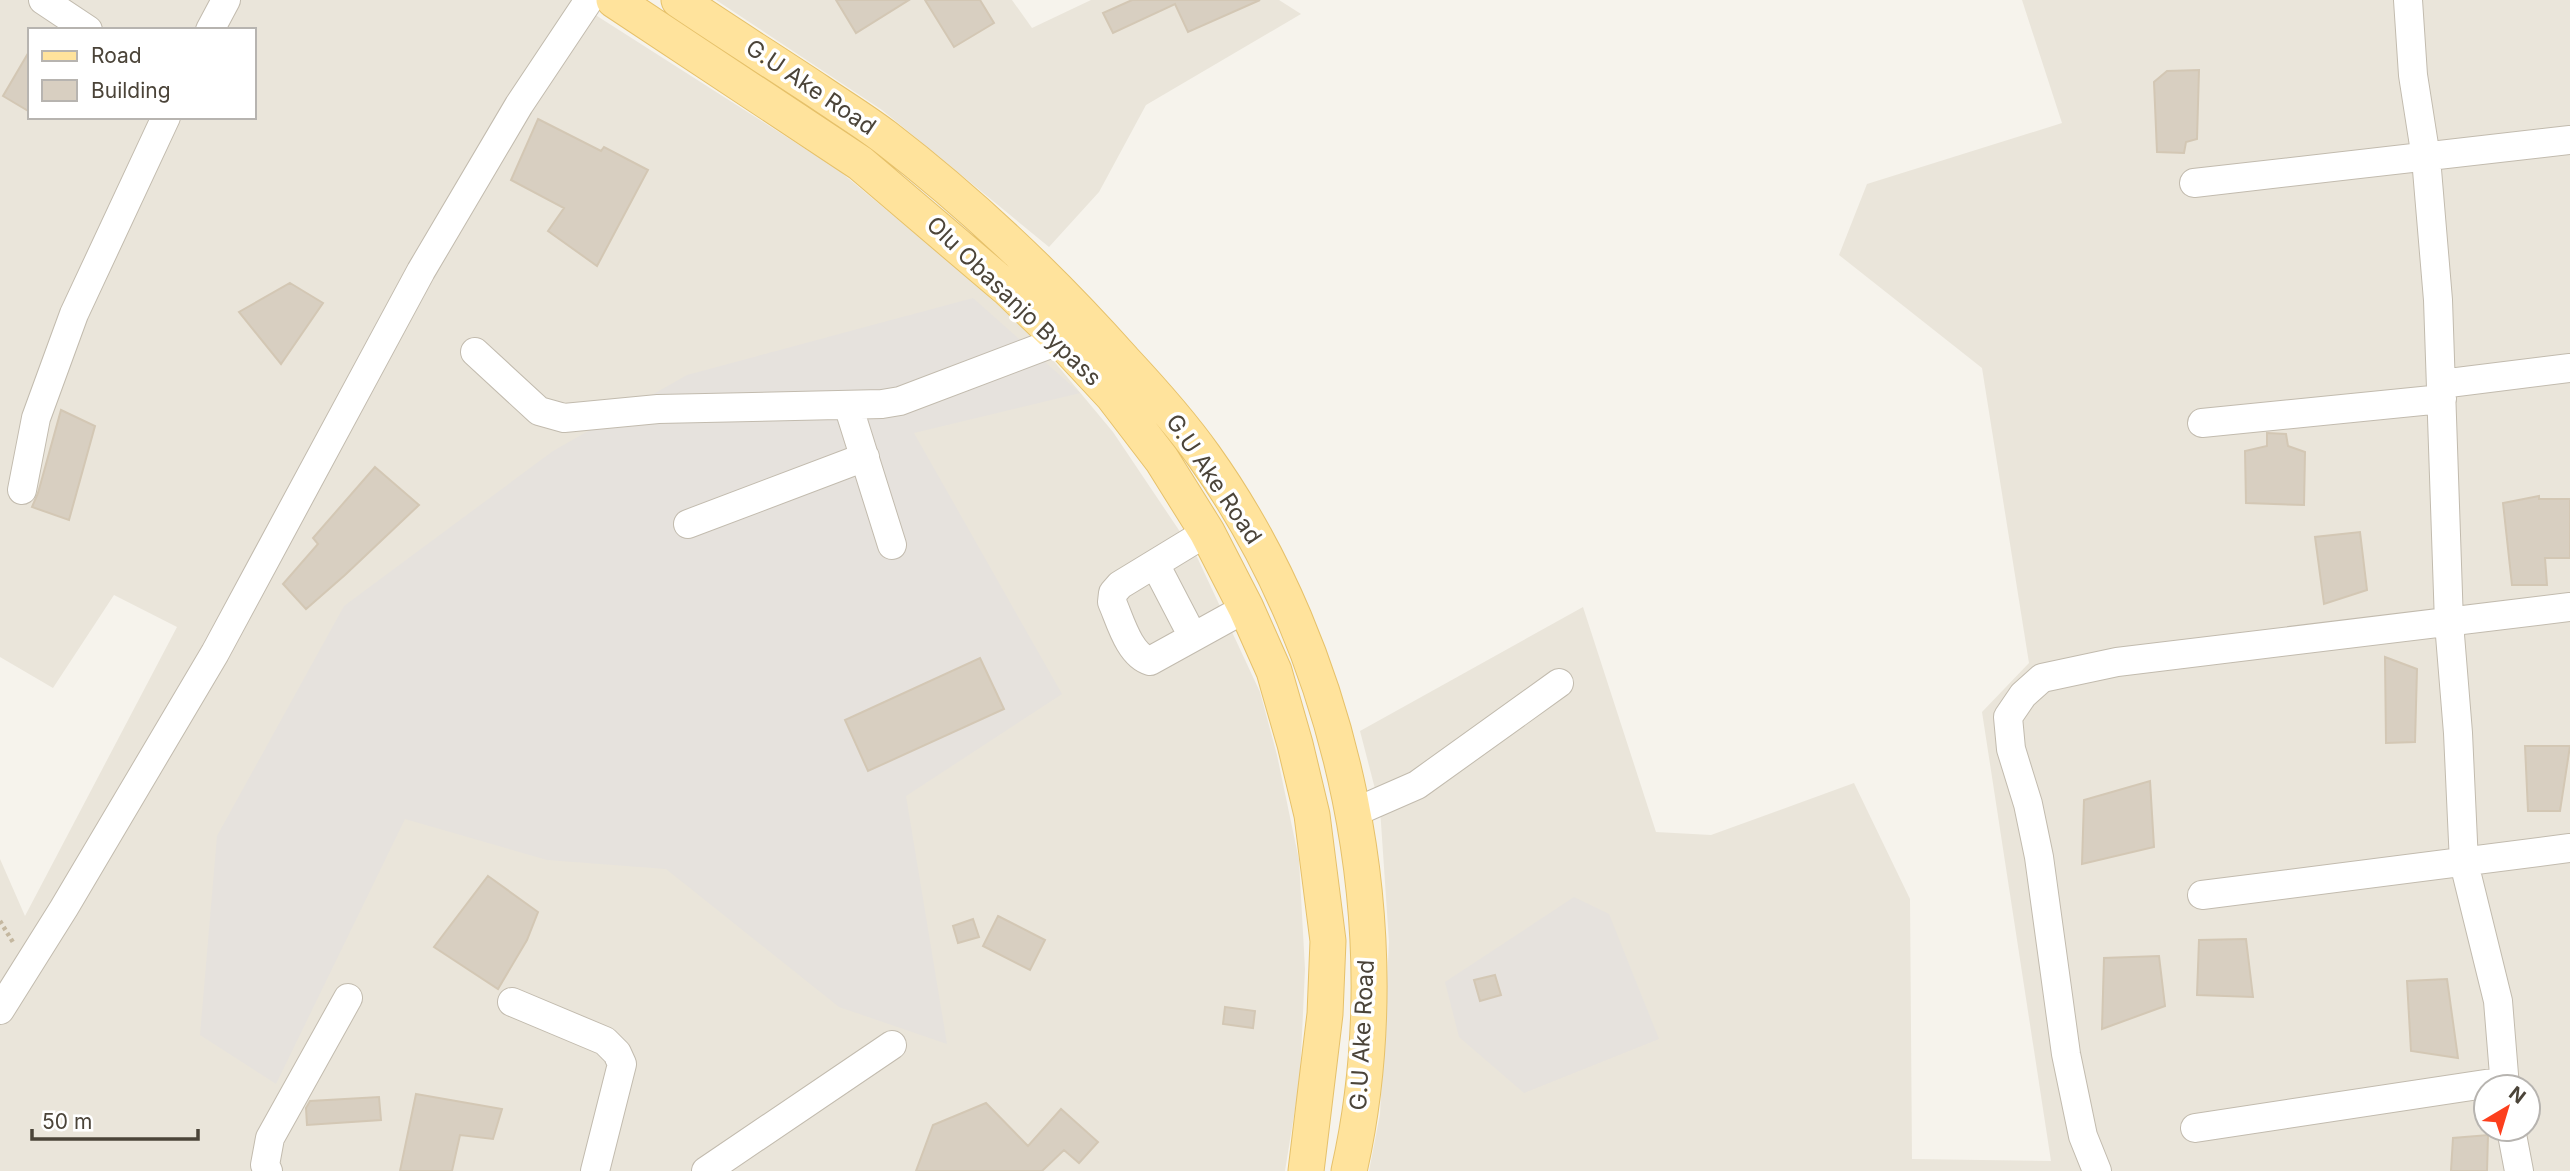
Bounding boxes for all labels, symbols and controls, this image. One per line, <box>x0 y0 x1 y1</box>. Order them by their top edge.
legend <box>28 28 256 119</box>
street label: G.U Ake Road <box>741 33 881 141</box>
text: Road <box>91 43 142 68</box>
text: Building <box>91 78 171 103</box>
street label: Olu Obasanjo Bypass <box>921 210 1107 392</box>
street label: G.U Ake Road <box>1160 409 1268 549</box>
street label: G.U Ake Road <box>1344 959 1380 1111</box>
north arrow <box>2472 1073 2542 1143</box>
text: N <box>2504 1081 2530 1109</box>
scale bar <box>32 1098 198 1142</box>
text: 50 m <box>42 1109 92 1134</box>

